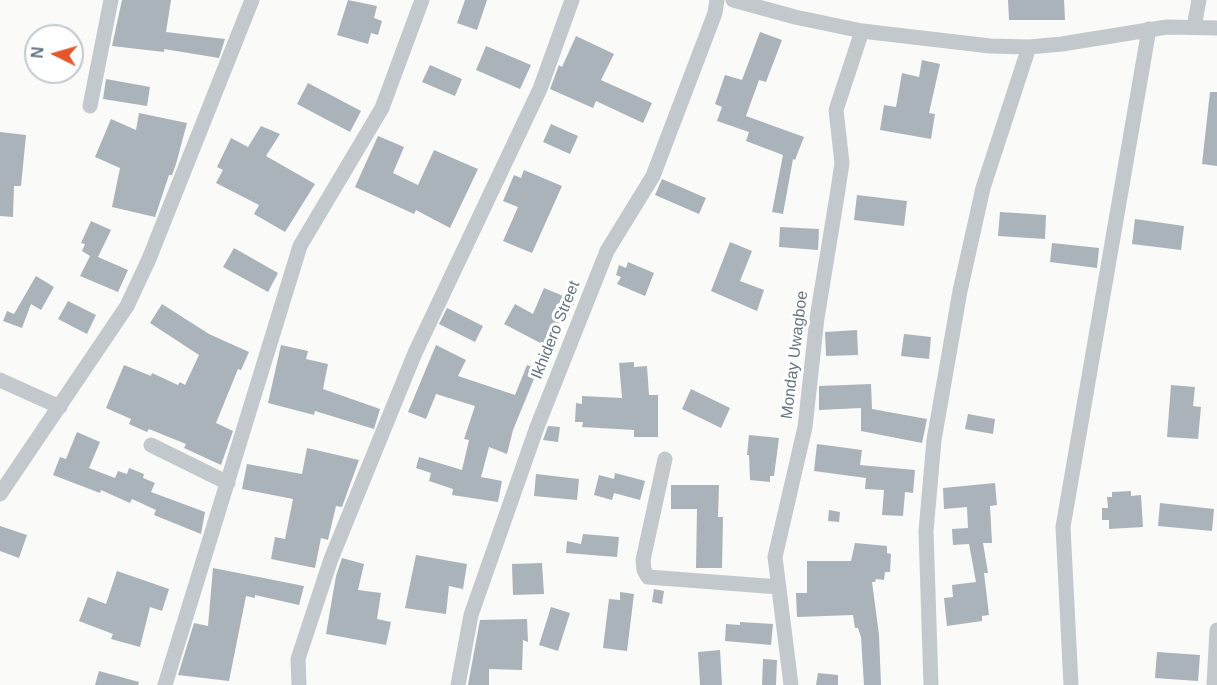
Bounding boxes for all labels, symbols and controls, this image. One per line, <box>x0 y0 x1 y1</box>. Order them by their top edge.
north arrow <box>24 24 84 84</box>
text: N <box>29 46 47 59</box>
street label: Ikhidero Street <box>528 278 584 382</box>
street label: Monday Uwagboe <box>778 290 812 420</box>

